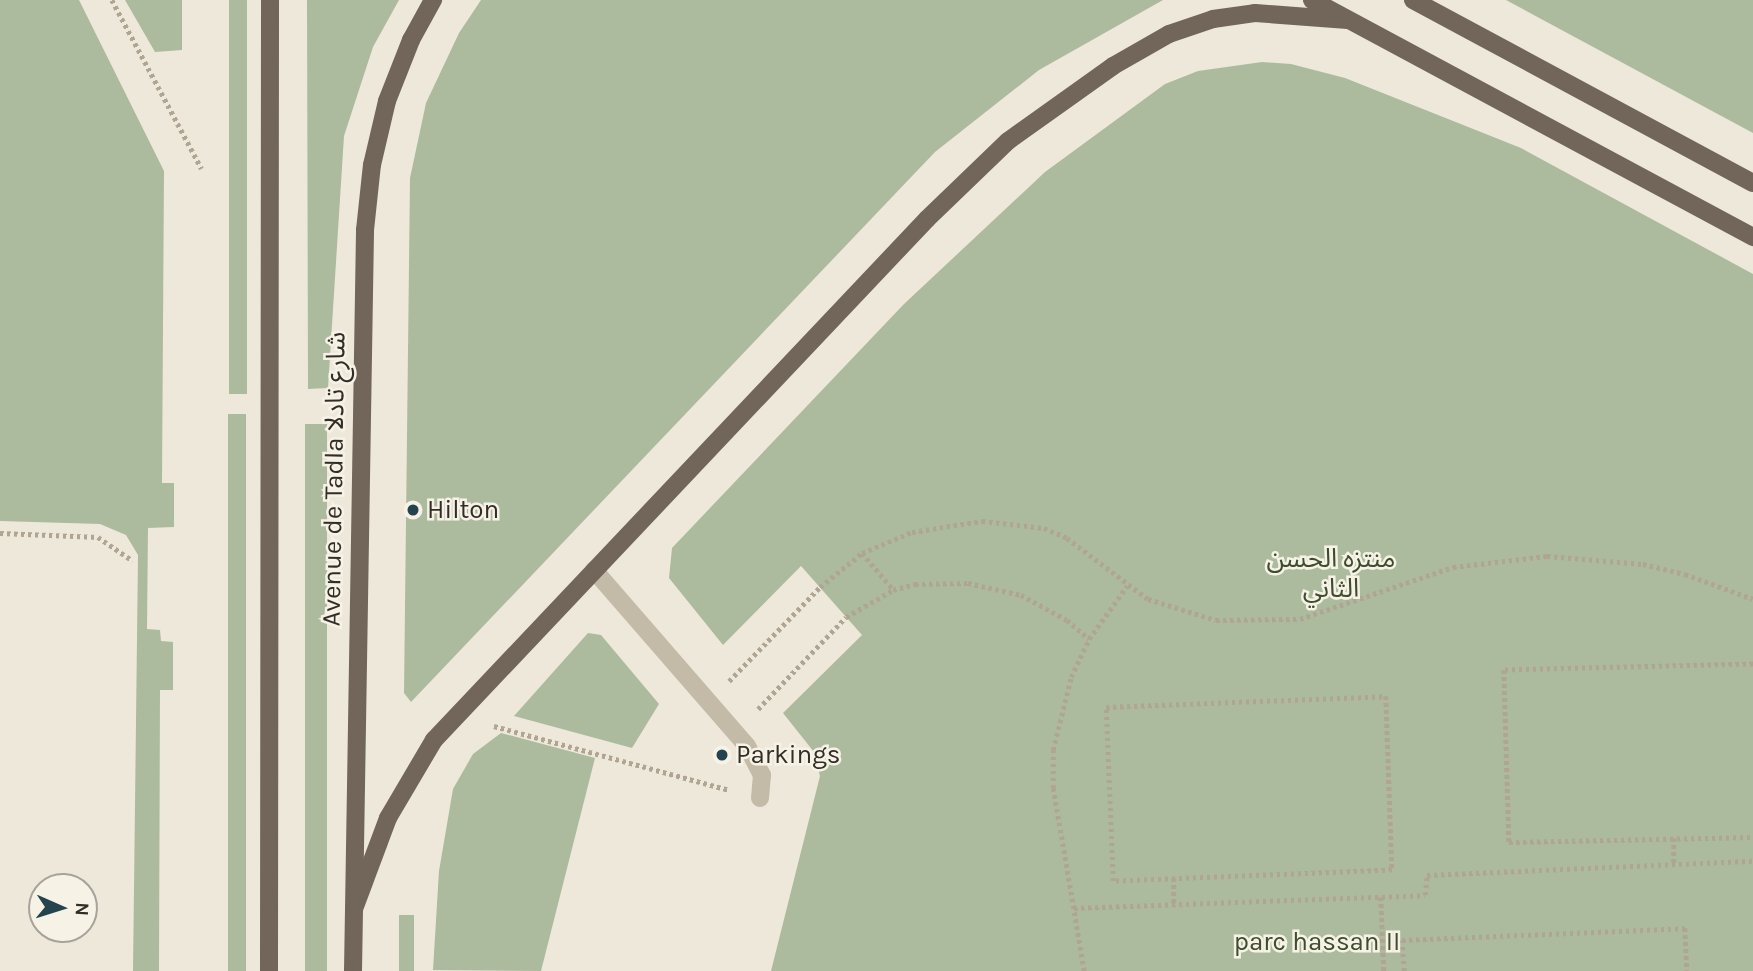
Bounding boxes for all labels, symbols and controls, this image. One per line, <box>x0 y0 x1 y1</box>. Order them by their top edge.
street label: Avenue de Tadla شارع تادلا <box>316 331 352 627</box>
place label: Hilton <box>427 494 499 526</box>
marker: Hilton <box>405 502 421 518</box>
park label: منتزه الحسن الثاني <box>1267 543 1395 604</box>
place label: Parkings <box>736 739 841 771</box>
marker: Parkings <box>714 747 730 763</box>
north arrow <box>28 873 98 943</box>
text: N <box>71 902 93 916</box>
park label: parc hassan II <box>1234 926 1400 958</box>

